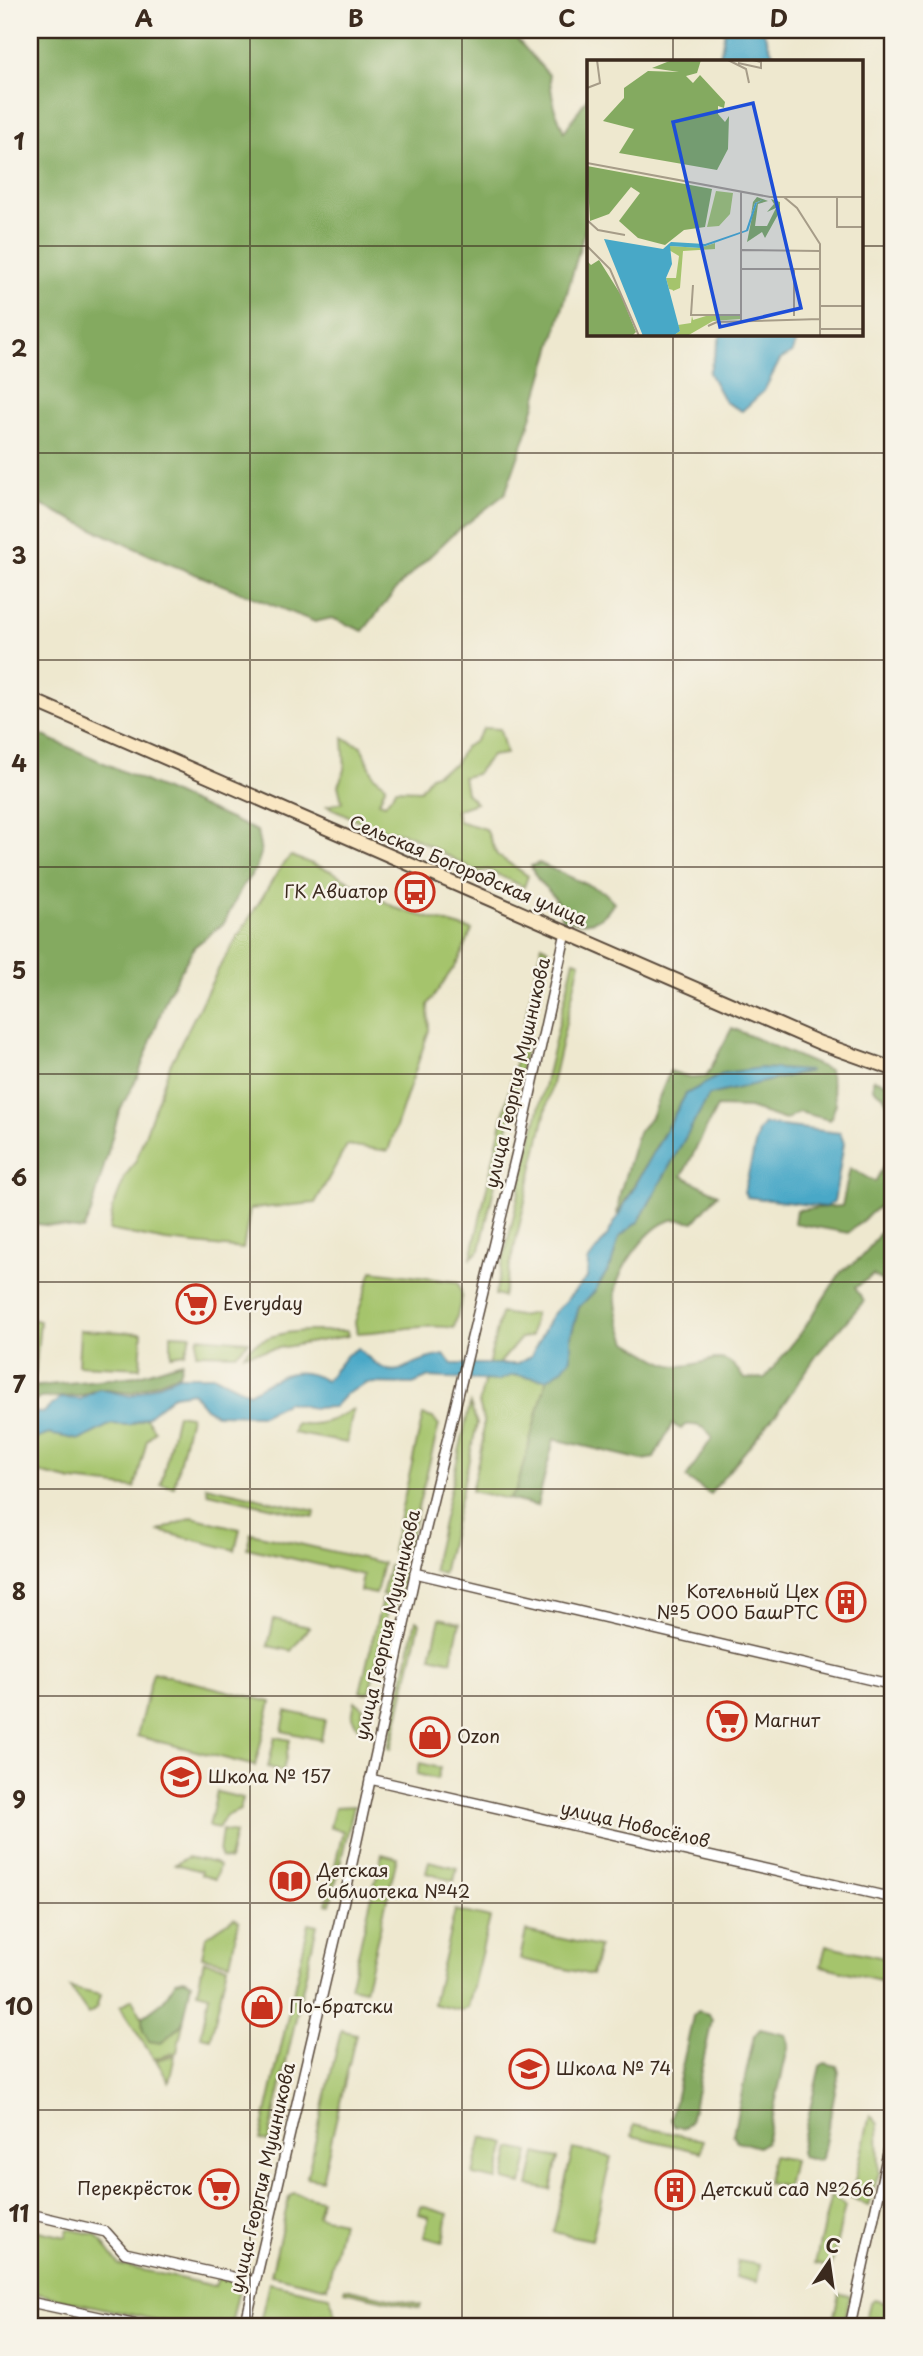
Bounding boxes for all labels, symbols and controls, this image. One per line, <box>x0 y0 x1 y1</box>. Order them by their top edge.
text: A <box>135 0 153 35</box>
text: B <box>348 0 364 35</box>
text: C <box>558 0 576 35</box>
text: D <box>770 0 788 35</box>
inset map <box>587 60 864 336</box>
text: 1 <box>14 123 25 158</box>
text: 2 <box>11 330 27 365</box>
text: 3 <box>11 537 27 572</box>
text: 4 <box>11 745 27 780</box>
street label: Сельская Богородская улица <box>345 807 592 932</box>
bus stop icon: ГК Авиатор <box>394 871 436 913</box>
place label: ГК Авиатор <box>284 877 388 904</box>
text: 5 <box>12 952 26 987</box>
street label: улица Георгия Мушникова <box>477 954 556 1191</box>
text: 6 <box>11 1159 27 1194</box>
supermarket icon: Everyday <box>175 1283 217 1325</box>
place label: Everyday <box>223 1289 303 1316</box>
text: 7 <box>12 1366 26 1401</box>
street label: улица Георгия Мушникова <box>347 1506 426 1743</box>
text: 8 <box>12 1573 26 1608</box>
place label: Котельный Цех №5 ООО БашРТС <box>656 1577 819 1625</box>
building icon: Котельный Цех №5 ООО БашРТС <box>825 1581 867 1623</box>
supermarket icon: Магнит <box>706 1700 748 1742</box>
place label: Магнит <box>754 1706 821 1733</box>
shop icon: Ozon <box>409 1716 451 1758</box>
place label: Ozon <box>457 1722 500 1749</box>
school or university icon: Школа № 157 <box>160 1756 202 1798</box>
place label: Школа № 157 <box>208 1762 331 1789</box>
text: 9 <box>12 1781 26 1816</box>
street label: улица Новосёлов <box>558 1793 712 1854</box>
place label: Детская библиотека №42 <box>316 1856 470 1904</box>
library icon: Детская библиотека №42 <box>269 1860 311 1902</box>
shop icon: По-братски <box>241 1986 283 2028</box>
text: 10 <box>5 1988 33 2023</box>
place label: По-братски <box>289 1992 393 2019</box>
school or university icon: Школа № 74 <box>508 2048 550 2090</box>
place label: Школа № 74 <box>556 2054 671 2081</box>
street label: улица Георгия Мушникова <box>222 2059 301 2296</box>
supermarket icon: Перекрёсток <box>198 2168 240 2210</box>
building icon: Детский сад №266 <box>654 2169 696 2211</box>
place label: Перекрёсток <box>77 2174 192 2201</box>
place label: Детский сад №266 <box>701 2175 874 2202</box>
text: 11 <box>9 2195 30 2230</box>
north arrow <box>794 2226 864 2296</box>
text: С <box>823 2229 843 2260</box>

